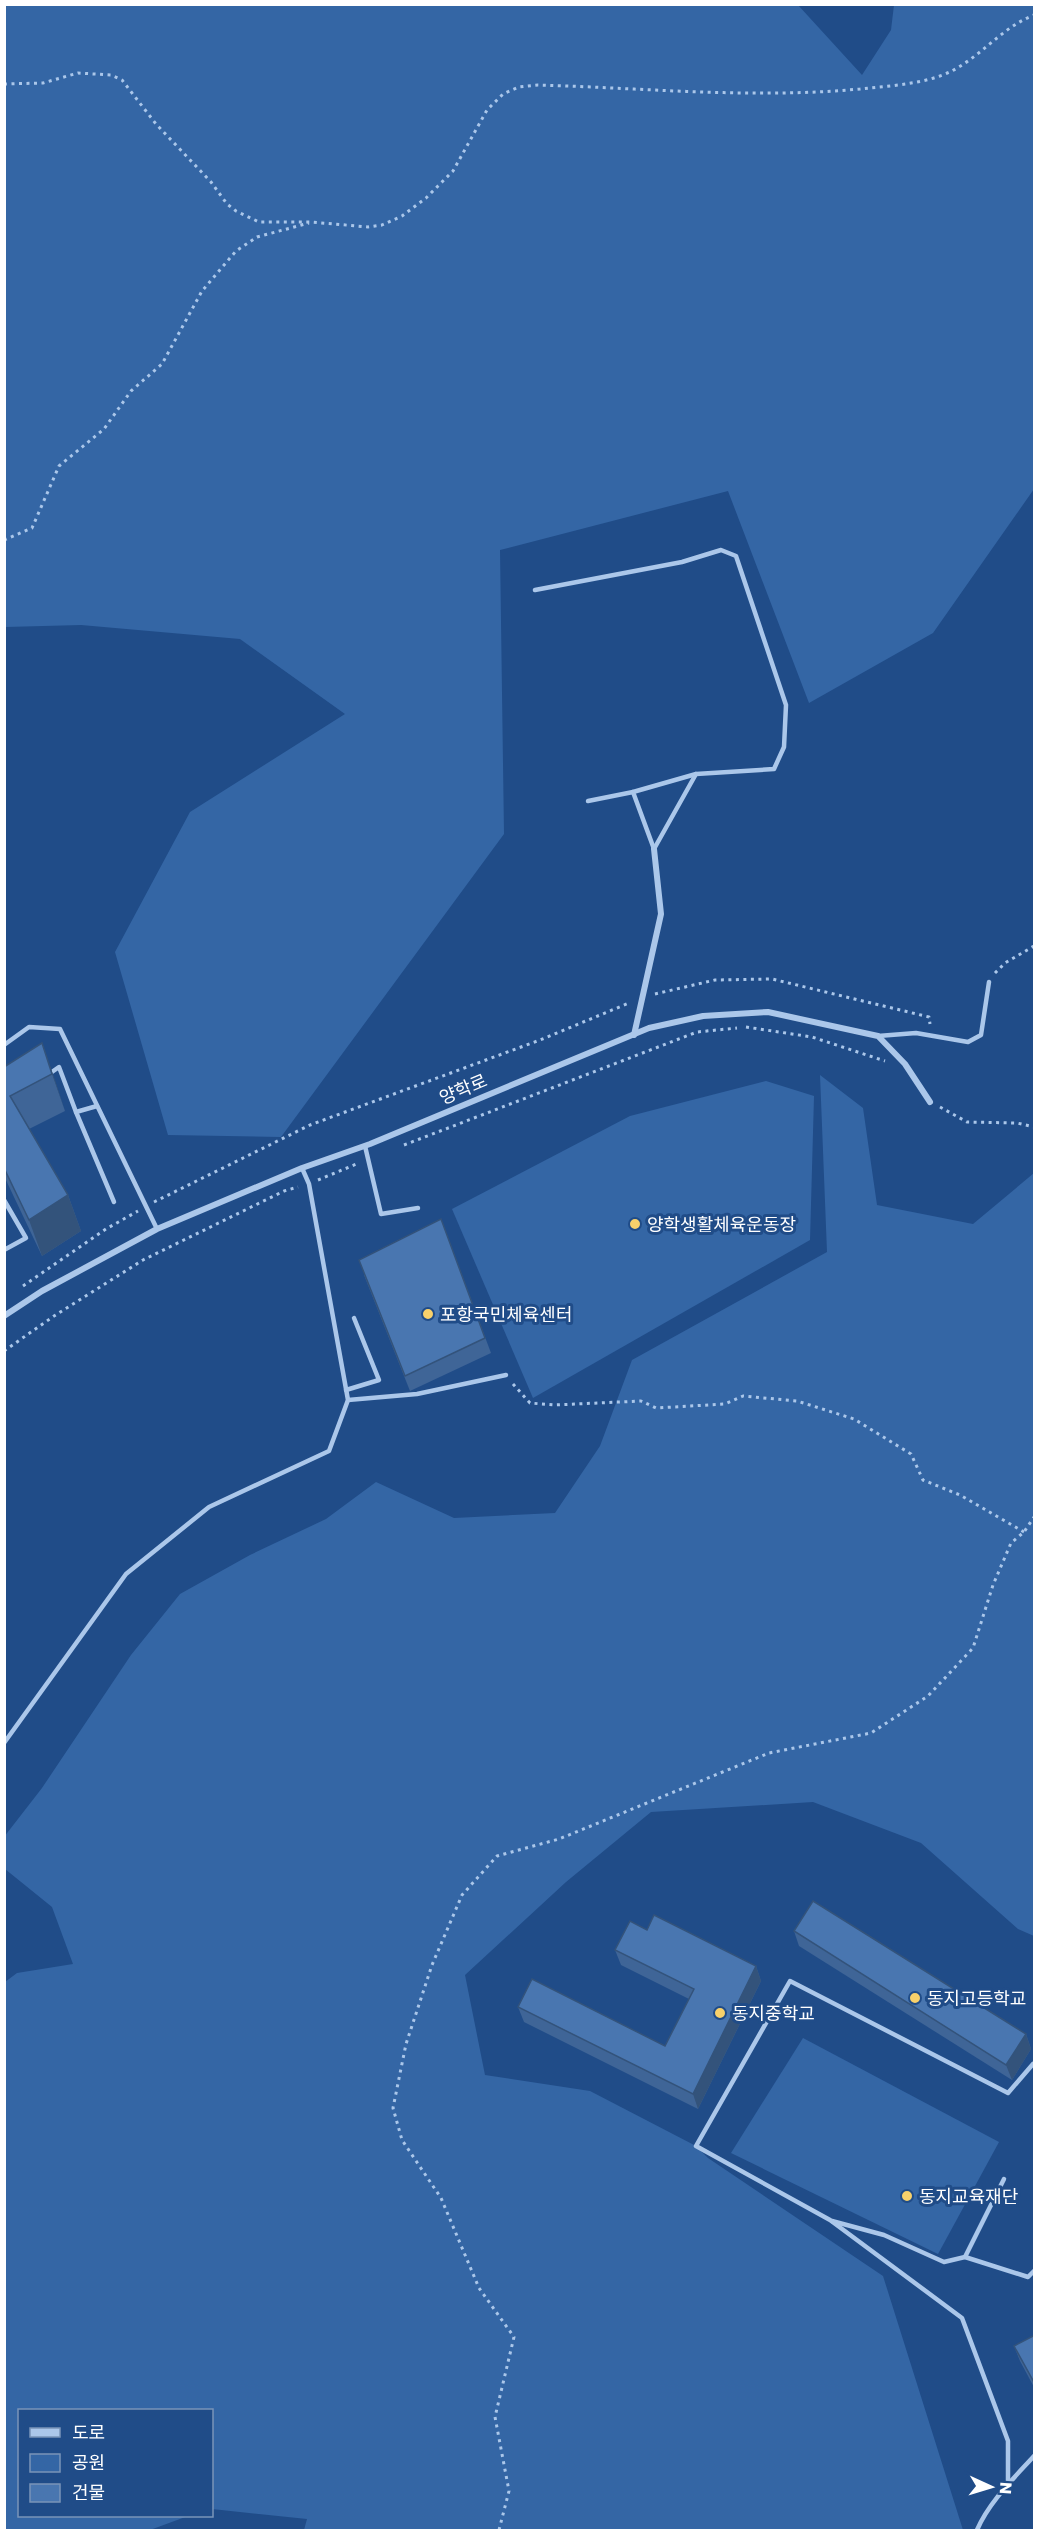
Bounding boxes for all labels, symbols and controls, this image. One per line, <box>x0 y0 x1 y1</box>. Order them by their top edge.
street label: 양학로 <box>435 1068 491 1110</box>
place label: 양학생활체육운동장 <box>647 1212 796 1237</box>
marker: 양학생활체육운동장 <box>628 1217 642 1231</box>
place label: 포항국민체육센터 <box>440 1302 572 1327</box>
marker: 포항국민체육센터 <box>421 1307 435 1321</box>
place label: 동지고등학교 <box>927 1986 1026 2011</box>
marker: 동지고등학교 <box>908 1991 922 2005</box>
place label: 동지중학교 <box>732 2001 815 2026</box>
marker: 동지중학교 <box>713 2006 727 2020</box>
place label: 동지교육재단 <box>919 2184 1018 2209</box>
marker: 동지교육재단 <box>900 2189 914 2203</box>
legend <box>18 2409 213 2517</box>
text: 도로 <box>72 2420 105 2445</box>
text: 공원 <box>72 2450 105 2475</box>
north arrow <box>961 2457 1021 2517</box>
text: 건물 <box>72 2480 105 2505</box>
text: N <box>994 2481 1017 2495</box>

